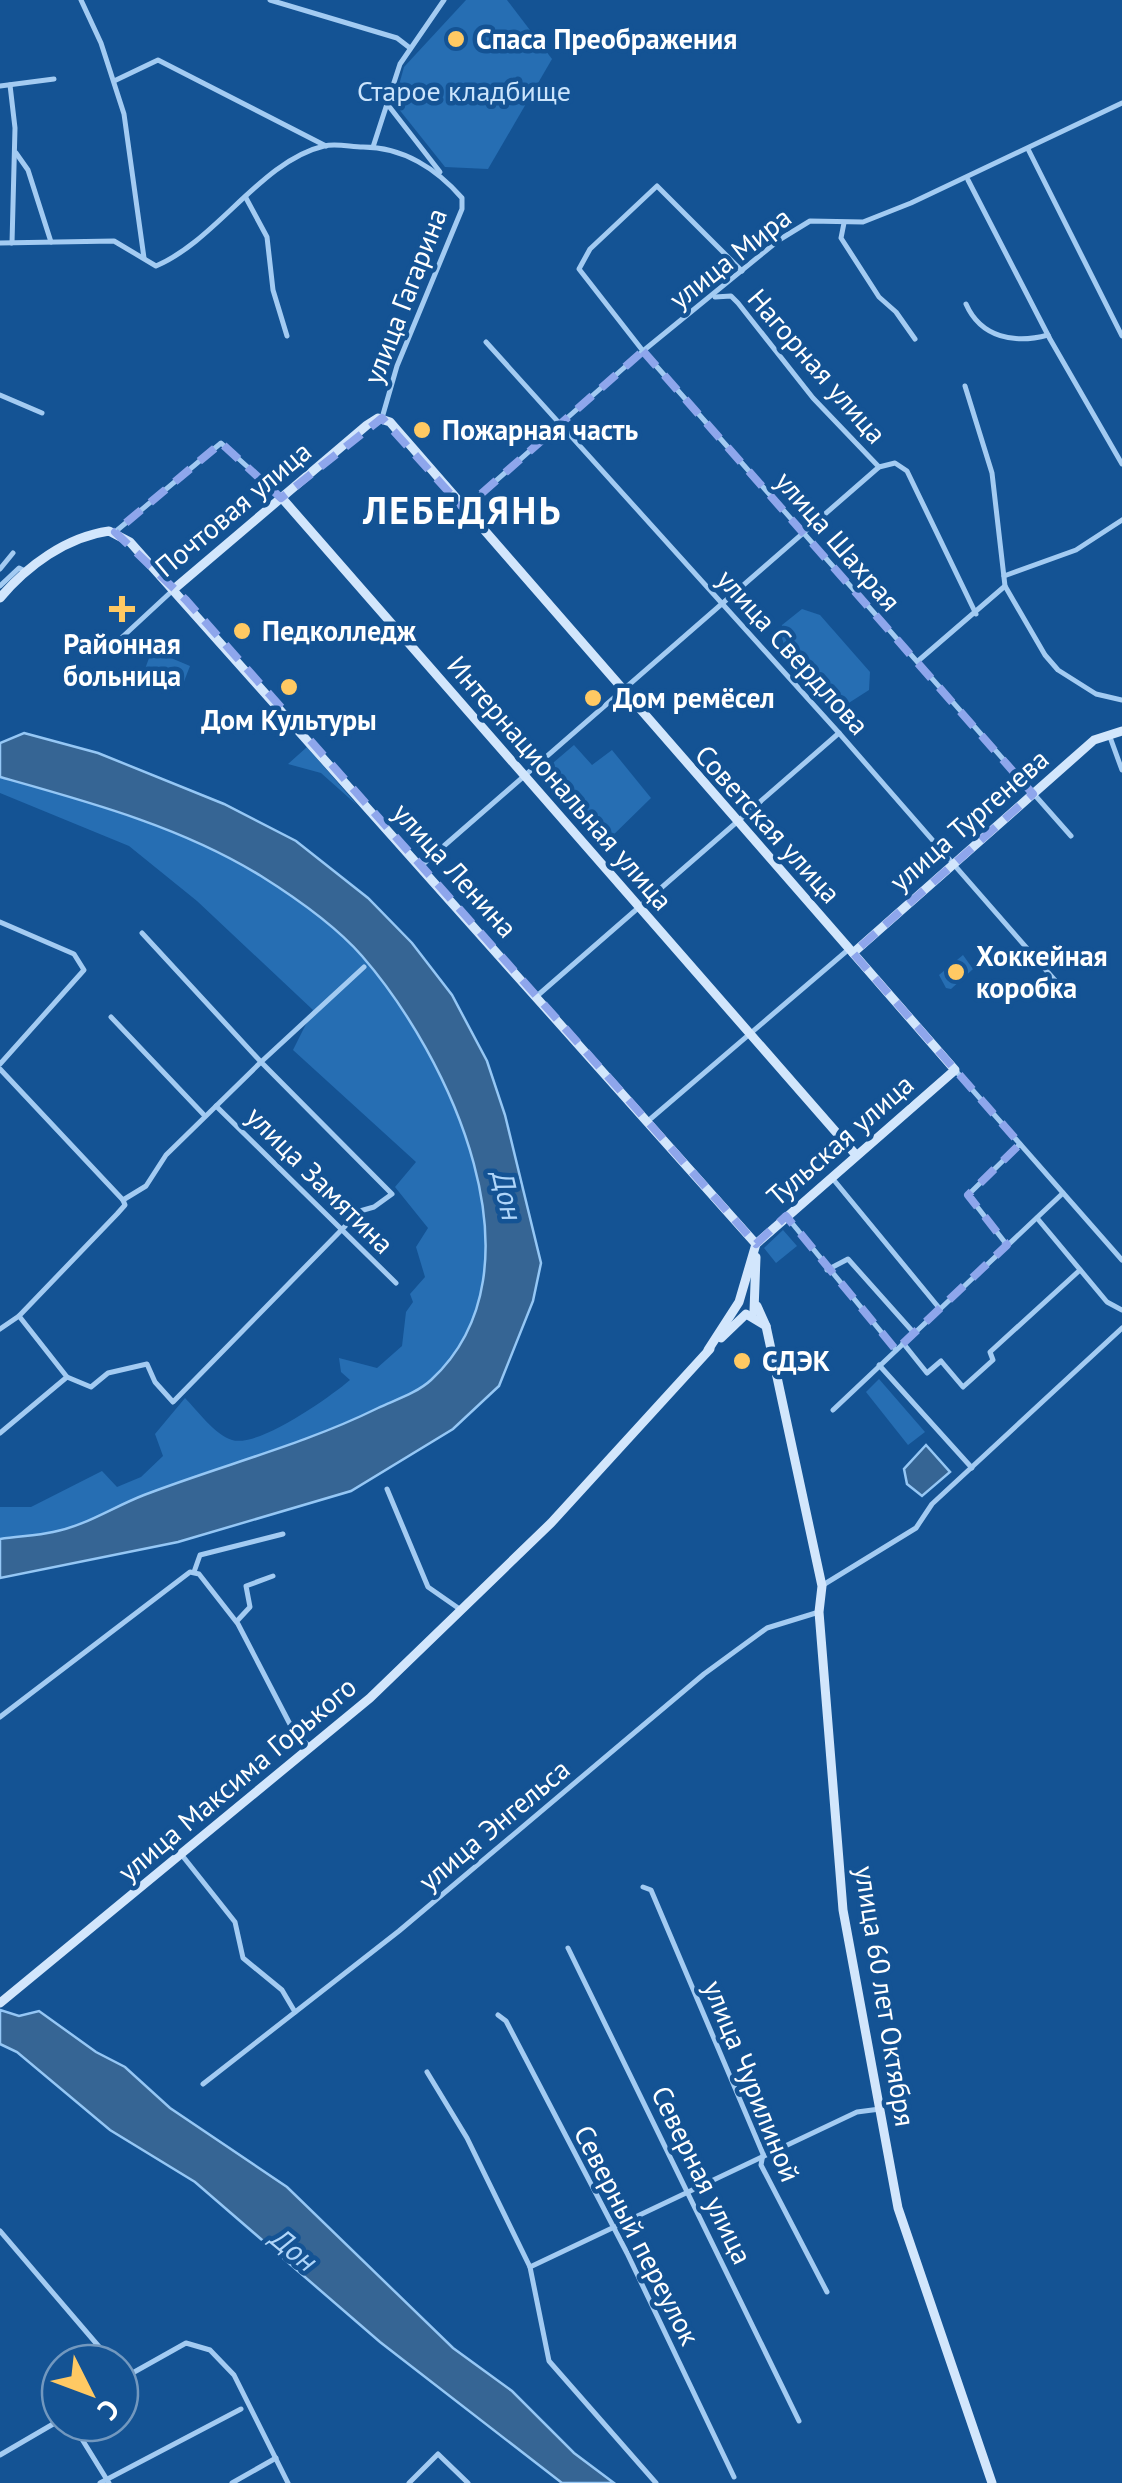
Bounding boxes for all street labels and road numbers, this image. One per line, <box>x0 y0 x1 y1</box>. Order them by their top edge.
street label: улица Мира <box>661 198 798 317</box>
street label: улица Гагарина <box>354 203 455 389</box>
street label: Нагорная улица <box>740 280 895 451</box>
street label: Почтовая улица <box>147 432 318 585</box>
street label: улица Шахрая <box>767 463 909 618</box>
street label: улица Свердлова <box>709 561 878 742</box>
street label: Интернациональная улица <box>439 647 681 918</box>
street label: Советская улица <box>687 737 849 911</box>
street label: улица Тургенева <box>881 740 1056 899</box>
street label: улица Ленина <box>385 794 526 945</box>
street label: Тульская улица <box>758 1066 921 1214</box>
street label: улица Замятина <box>238 1098 402 1262</box>
street label: улица Максима Горького <box>110 1668 364 1889</box>
street label: улица Энгельса <box>410 1750 577 1899</box>
street label: улица 60 лет Октября <box>847 1863 924 2129</box>
street label: улица Чурилиной <box>695 1975 810 2187</box>
street label: Северная улица <box>643 2080 762 2270</box>
street label: Северный переулок <box>566 2118 709 2352</box>

